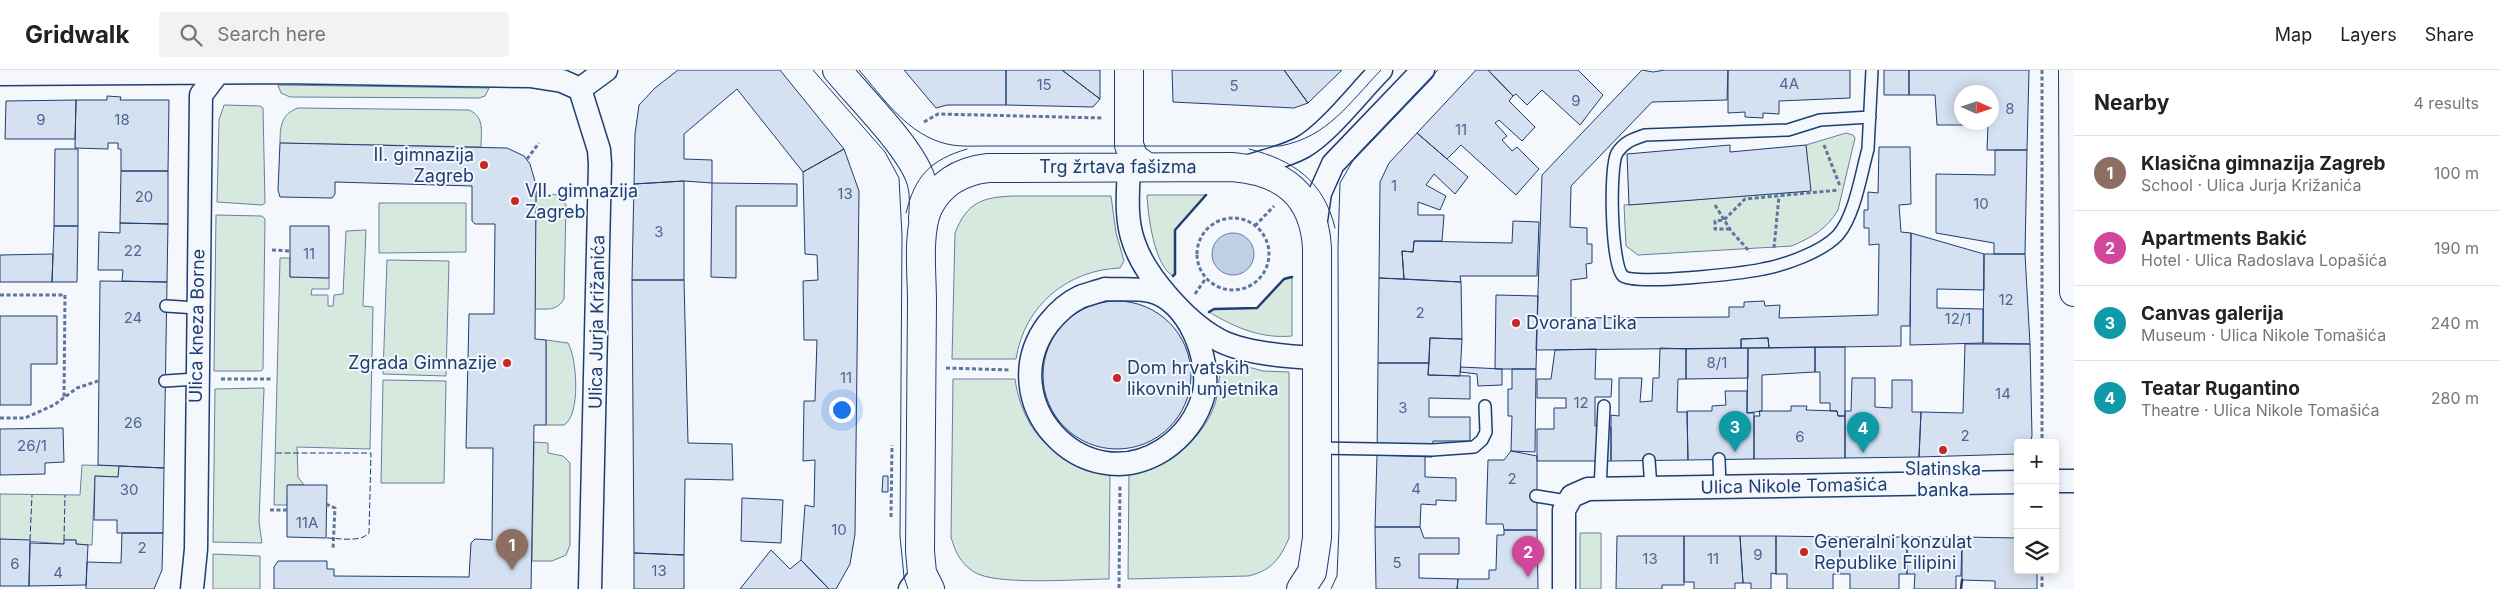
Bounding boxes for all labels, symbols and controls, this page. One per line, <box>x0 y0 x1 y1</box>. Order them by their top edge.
search box <box>159 12 509 57</box>
text: Gridwalk <box>25 20 129 49</box>
icon: search <box>177 21 205 49</box>
text: Search here <box>217 23 326 46</box>
text: Map <box>2275 24 2312 45</box>
text: Layers <box>2340 24 2397 45</box>
text: Share <box>2425 24 2474 45</box>
house number: 4A <box>1779 74 1799 93</box>
house number: 15 <box>1036 75 1052 94</box>
house number: 5 <box>1229 76 1239 95</box>
north arrow <box>1954 85 1999 130</box>
text: Nearby <box>2094 90 2169 115</box>
house number: 9 <box>1571 91 1581 110</box>
text: 4 results <box>2414 93 2479 113</box>
house number: 8 <box>2005 99 2015 118</box>
house number: 9 <box>36 110 46 129</box>
house number: 18 <box>114 110 130 129</box>
house number: 11 <box>1455 120 1467 139</box>
place label: II. gimnazija Zagreb <box>373 144 474 186</box>
text: Klasična gimnazija Zagreb <box>2141 152 2385 175</box>
street label: Trg žrtava fašizma <box>1039 156 1197 177</box>
marker: II. gimnazija Zagreb <box>478 159 490 171</box>
text: 1 <box>2107 163 2113 183</box>
text: 100 m <box>2434 163 2479 183</box>
text: School · Ulica Jurja Križanića <box>2141 175 2362 195</box>
house number: 1 <box>1391 176 1397 195</box>
place label: VII. gimnazija Zagreb <box>525 180 638 222</box>
house number: 13 <box>837 184 853 203</box>
house number: 20 <box>135 187 153 206</box>
house number: 10 <box>1973 194 1989 213</box>
marker: VII. gimnazija Zagreb <box>509 195 521 207</box>
house number: 3 <box>654 222 664 241</box>
text: Apartments Bakić <box>2141 227 2307 250</box>
street label: Ulica Jurja Križanića <box>584 235 609 409</box>
text: 2 <box>2105 238 2115 258</box>
text: 190 m <box>2434 238 2479 258</box>
house number: 22 <box>124 241 142 260</box>
house number: 11 <box>303 244 315 263</box>
street label: Ulica kneza Borne <box>185 249 208 403</box>
text: Hotel · Ulica Radoslava Lopašića <box>2141 250 2387 270</box>
house number: 12 <box>1998 290 2014 309</box>
text: Canvas galerija <box>2141 302 2284 325</box>
house number: 2 <box>1415 303 1425 322</box>
house number: 24 <box>124 308 142 327</box>
house number: 12/1 <box>1945 309 1971 328</box>
place label: Dvorana Lika <box>1526 312 1637 333</box>
text: 3 <box>2105 313 2115 333</box>
text: 240 m <box>2431 313 2479 333</box>
marker: Dvorana Lika <box>1510 317 1522 329</box>
text: Museum · Ulica Nikole Tomašića <box>2141 325 2386 345</box>
place label: Zgrada Gimnazije <box>348 352 497 373</box>
house number: 8/1 <box>1707 353 1727 372</box>
marker: Zgrada Gimnazije <box>501 357 513 369</box>
place label: Dom hrvatskih likovnih umjetnika <box>1127 357 1279 399</box>
house number: 11 <box>840 368 852 387</box>
marker: Dom hrvatskih likovnih umjetnika <box>1111 372 1123 384</box>
text: Teatar Rugantino <box>2141 377 2300 400</box>
house number: 14 <box>1995 384 2011 403</box>
text: 4 <box>2105 388 2115 408</box>
text: 280 m <box>2431 388 2479 408</box>
house number: 12 <box>1573 393 1589 412</box>
your location <box>829 397 855 423</box>
house number: 3 <box>1398 398 1408 417</box>
text: Theatre · Ulica Nikole Tomašića <box>2141 400 2380 420</box>
pin: 3 <box>1719 411 1751 452</box>
pin: 4 <box>1847 412 1879 453</box>
house number: 26 <box>124 413 142 432</box>
house number: 2 <box>1960 426 1970 445</box>
house number: 6 <box>1795 427 1805 446</box>
house number: 26/1 <box>17 436 47 455</box>
map controls <box>2014 439 2059 574</box>
button: + <box>2014 439 2059 484</box>
marker: Slatinska banka <box>1937 444 1949 456</box>
place label: Slatinska banka <box>1905 458 1981 500</box>
house number: 2 <box>1507 469 1517 488</box>
street label: Ulica Nikole Tomašića <box>1700 473 1888 498</box>
house number: 4 <box>1411 479 1421 498</box>
house number: 30 <box>120 480 138 499</box>
button: − <box>2014 484 2059 529</box>
house number: 11A <box>296 513 318 532</box>
house number: 10 <box>831 520 847 539</box>
pin: 1 <box>496 529 528 570</box>
button: layers <box>2014 529 2059 574</box>
place label: Generalni konzulat Republike Filipini <box>1814 531 1972 573</box>
pin: 2 <box>1512 536 1544 577</box>
house number: 2 <box>137 538 147 557</box>
house number: 9 <box>1753 545 1763 564</box>
marker: Generalni konzulat Republike Filipini <box>1798 546 1810 558</box>
house number: 13 <box>1642 549 1658 568</box>
house number: 11 <box>1707 549 1719 568</box>
house number: 5 <box>1392 553 1402 572</box>
house number: 6 <box>10 554 20 573</box>
house number: 13 <box>651 561 667 580</box>
house number: 4 <box>53 563 63 582</box>

